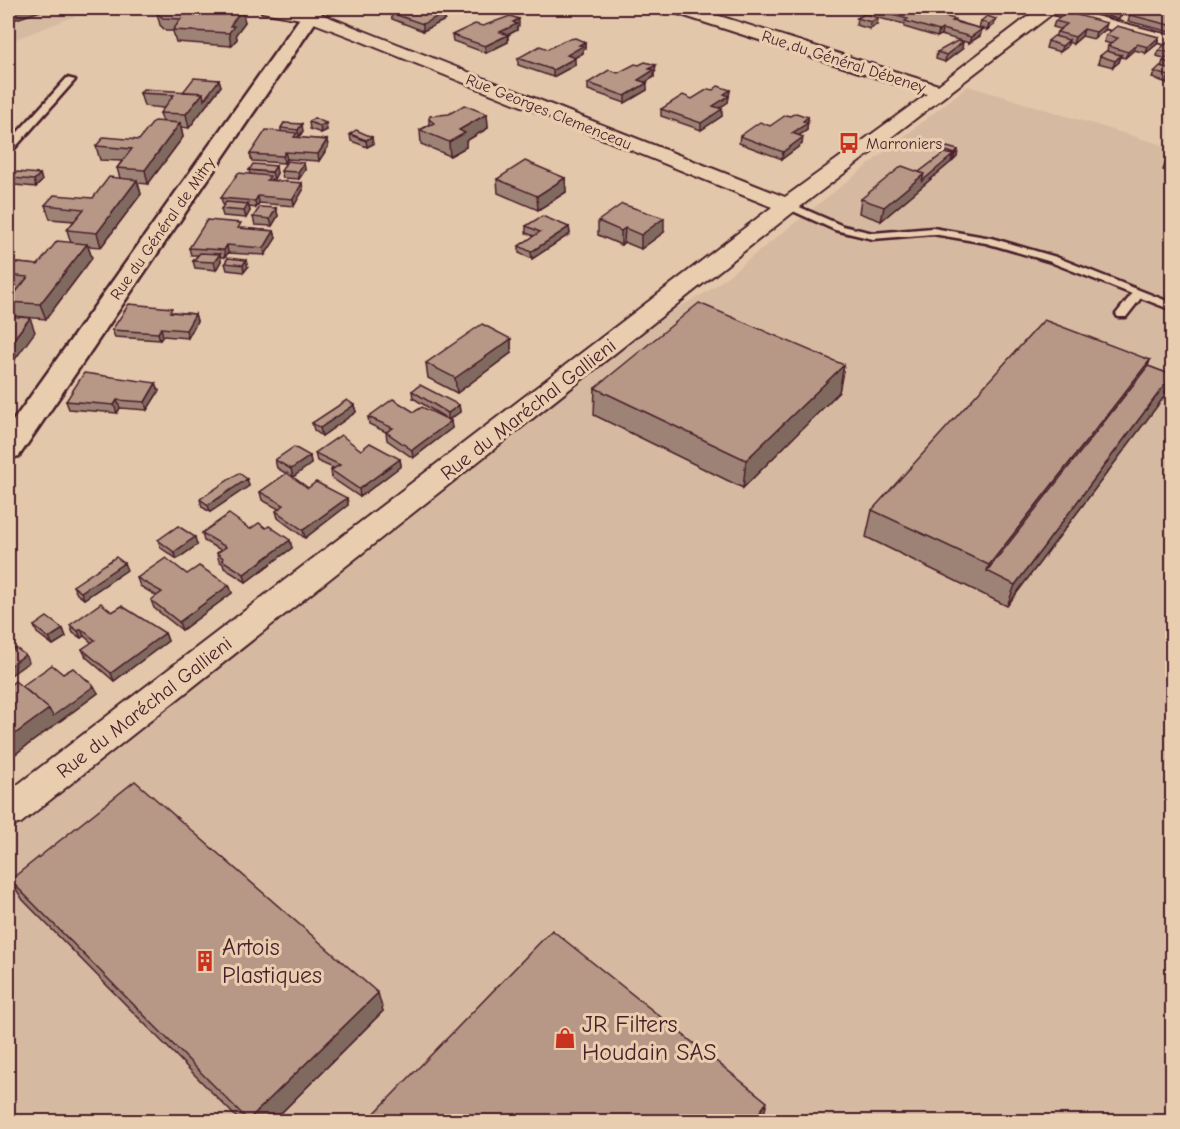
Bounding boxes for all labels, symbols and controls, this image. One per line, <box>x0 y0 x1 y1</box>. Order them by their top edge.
street label: Rue du Général Débeney <box>759 27 929 97</box>
street label: Rue Georges Clemenceau <box>463 70 634 153</box>
bus stop icon: Marroniers <box>837 131 861 155</box>
place label: Marroniers <box>866 135 942 153</box>
street label: Rue du Général de Mitry <box>107 153 219 303</box>
street label: Rue du Maréchal Gallieni <box>436 334 621 485</box>
street label: Rue du Maréchal Gallieni <box>52 632 237 783</box>
place label: Artois Plastiques <box>222 933 322 989</box>
building icon: Artois Plastiques <box>193 949 217 973</box>
place label: JR Filters Houdain SAS <box>582 1010 717 1066</box>
shop icon: JR Filters Houdain SAS <box>553 1026 577 1050</box>

